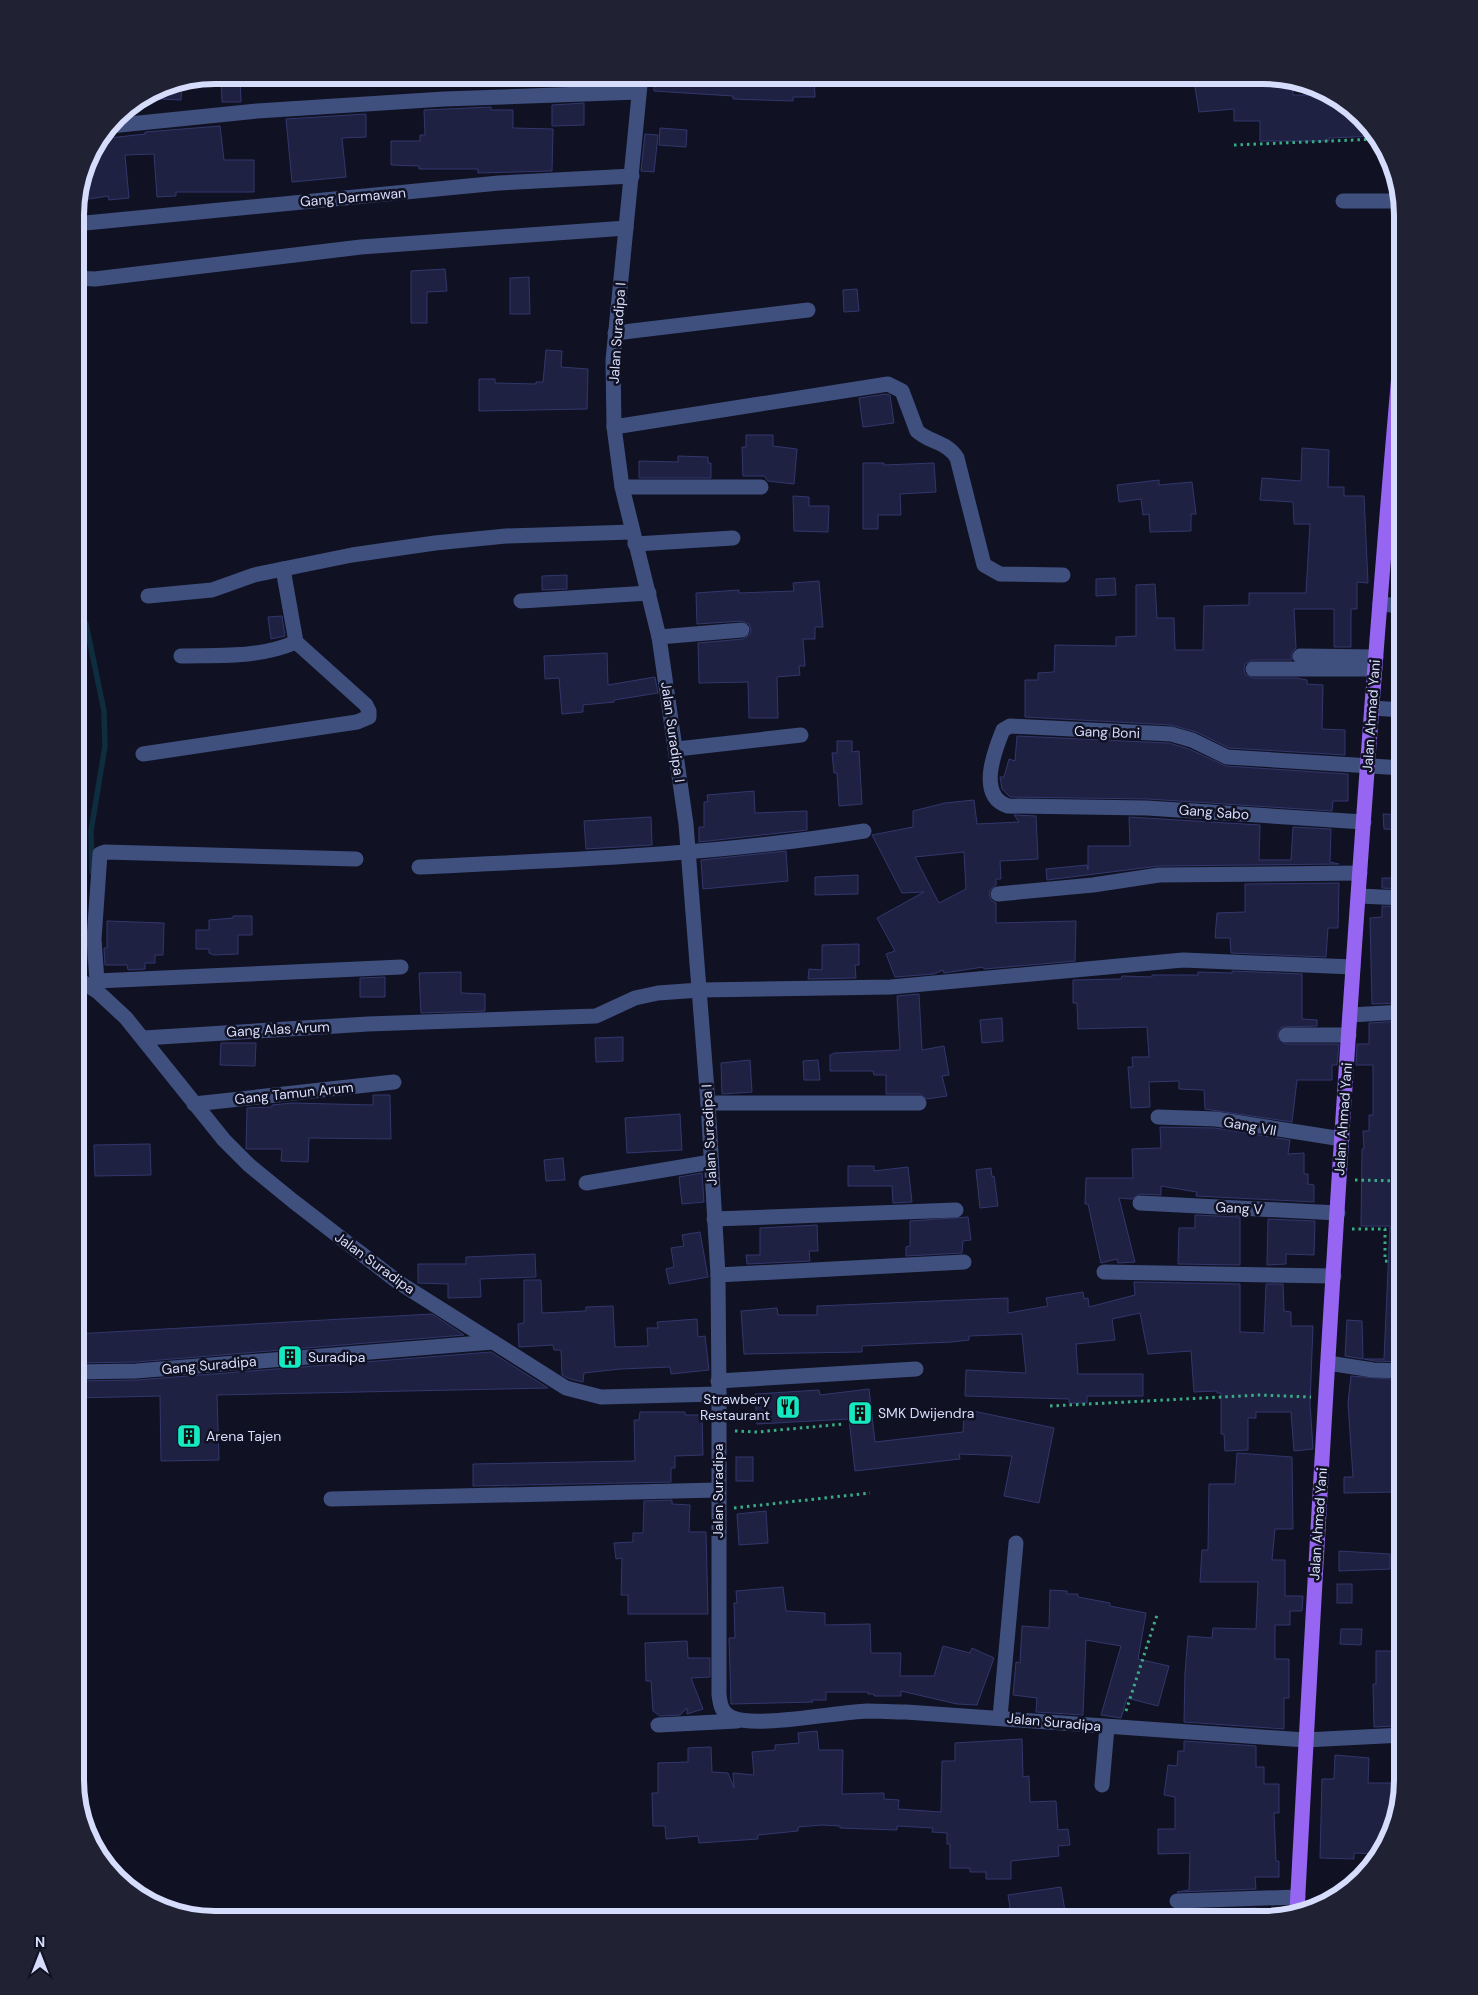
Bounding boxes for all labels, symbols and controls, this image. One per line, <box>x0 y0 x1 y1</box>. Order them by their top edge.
street label: Gang Darmawan <box>299 183 407 211</box>
street label: Jalan Suradipa I <box>604 282 630 384</box>
street label: Jalan Ahmad Yani <box>1358 659 1384 773</box>
street label: Jalan Suradipa I <box>657 680 689 784</box>
street label: Gang Boni <box>1074 722 1140 742</box>
street label: Gang Sabo <box>1178 801 1250 823</box>
street label: Gang Alas Arum <box>226 1017 330 1041</box>
street label: Jalan Ahmad Yani <box>1330 1062 1356 1176</box>
street label: Gang Tamun Arum <box>234 1078 354 1108</box>
street label: Jalan Suradipa I <box>697 1084 721 1186</box>
street label: Gang VII <box>1222 1112 1278 1140</box>
street label: Gang V <box>1215 1198 1264 1218</box>
street label: Jalan Suradipa <box>331 1228 419 1298</box>
building icon: Suradipa <box>277 1344 303 1370</box>
place label: Suradipa <box>308 1348 365 1366</box>
street label: Gang Suradipa <box>161 1352 257 1378</box>
place label: Strawbery Restaurant <box>700 1390 770 1424</box>
restaurant icon: Strawbery Restaurant <box>775 1394 801 1420</box>
building icon: SMK Dwijendra <box>847 1400 873 1426</box>
place label: SMK Dwijendra <box>878 1404 974 1422</box>
building icon: Arena Tajen <box>176 1423 202 1449</box>
place label: Arena Tajen <box>206 1427 281 1445</box>
street label: Jalan Suradipa <box>709 1444 727 1538</box>
street label: Jalan Ahmad Yani <box>1305 1467 1331 1581</box>
street label: Jalan Suradipa <box>1006 1709 1102 1735</box>
north arrow <box>15 1930 65 1980</box>
text: N <box>35 1933 45 1951</box>

